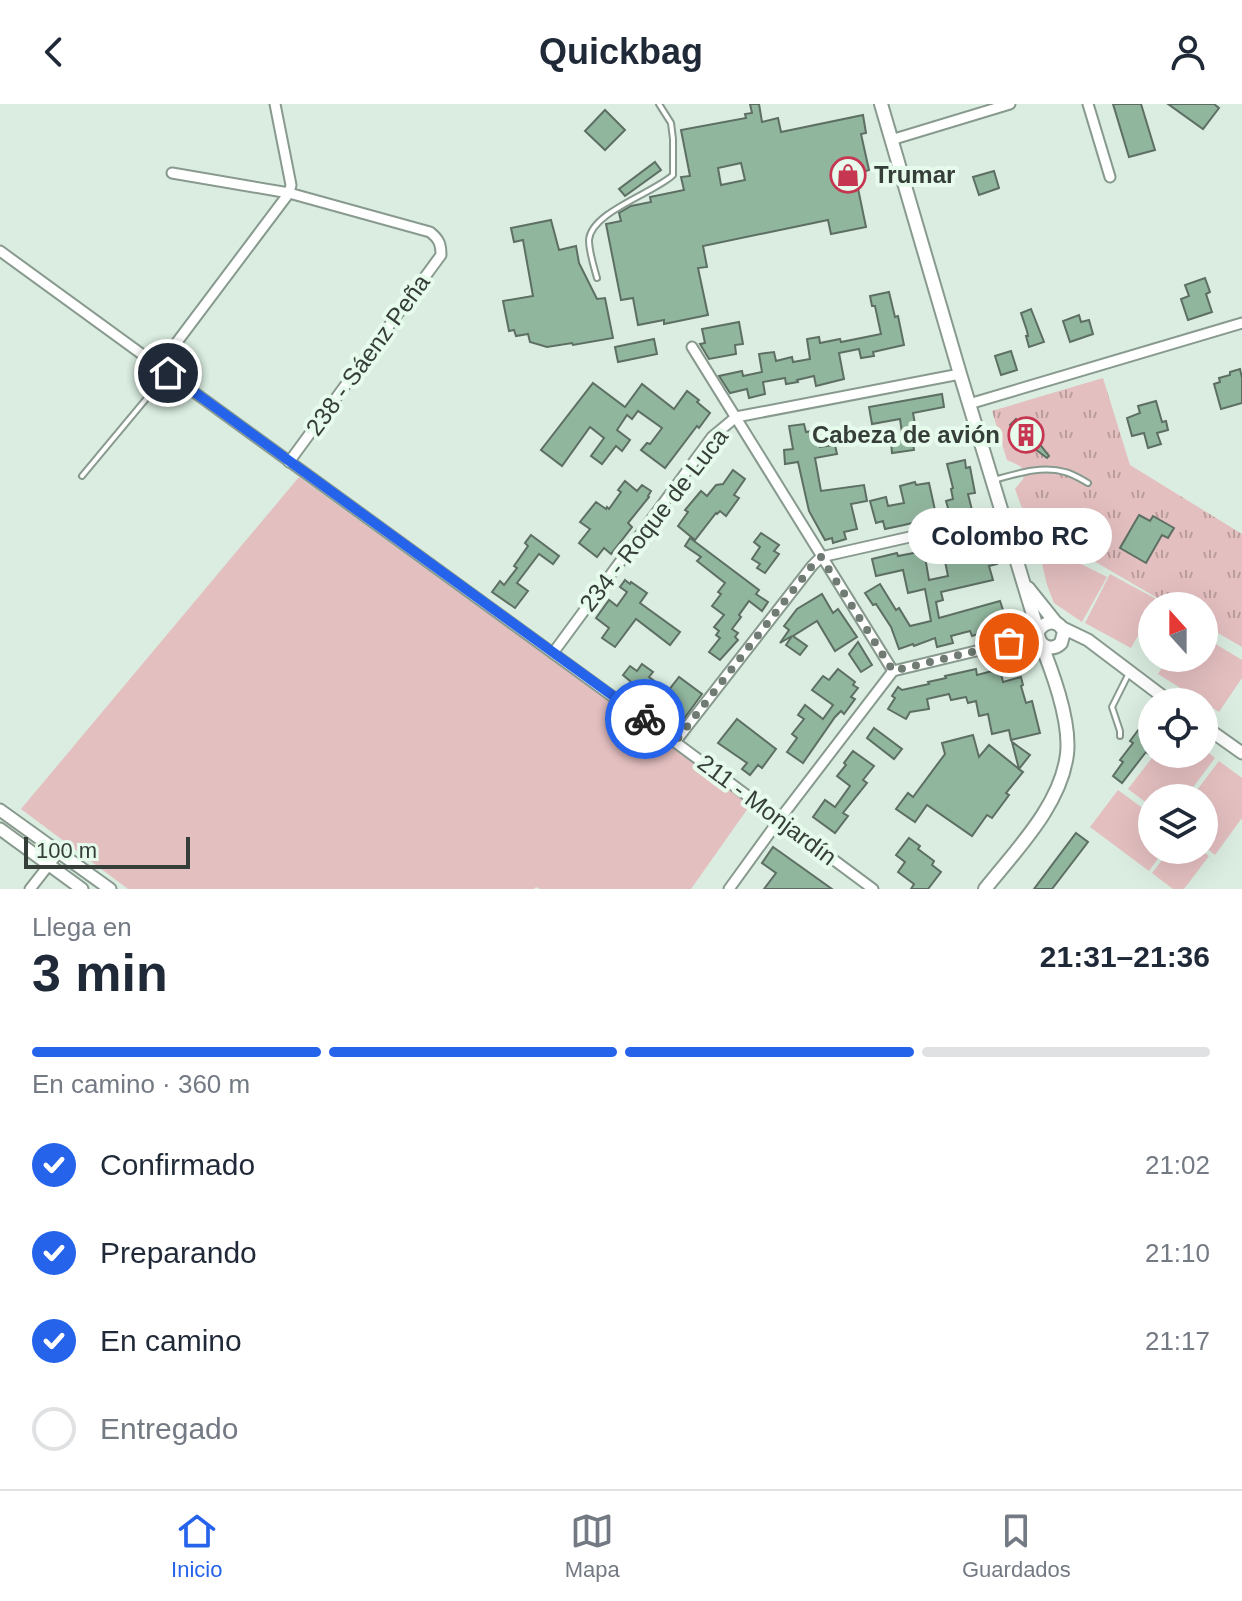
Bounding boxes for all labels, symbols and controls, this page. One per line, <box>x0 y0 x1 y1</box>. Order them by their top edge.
icon: back <box>32 30 76 74</box>
icon: person <box>1166 30 1210 74</box>
text: Quickbag <box>539 31 703 72</box>
shop icon: Trumar <box>829 156 867 194</box>
place label: Trumar <box>874 161 955 188</box>
street label: 238 - Sáenz Peña <box>300 269 435 440</box>
pin <box>134 339 202 407</box>
icon: home <box>146 351 190 395</box>
building icon: Cabeza de avión <box>1007 416 1045 454</box>
place label: Cabeza de avión <box>812 421 1000 448</box>
street label: 234 - Roque de Luca <box>574 423 734 616</box>
callout: Colombo RC <box>907 507 1111 563</box>
text: Colombo RC <box>931 521 1089 551</box>
north arrow <box>1138 592 1218 672</box>
map controls <box>1138 592 1218 864</box>
pin <box>975 609 1043 677</box>
icon: bag <box>987 621 1031 665</box>
courier <box>605 679 685 759</box>
button: locate <box>1138 688 1218 768</box>
icon: bike <box>623 697 667 741</box>
street label: 211 - Monjardín <box>693 749 842 870</box>
button: layers <box>1138 784 1218 864</box>
scale bar <box>24 833 190 869</box>
text: 100 m <box>36 838 97 863</box>
text: Llega en <box>32 912 132 942</box>
text: 21:31–21:36 <box>1040 940 1210 973</box>
text: 3 min <box>32 944 168 1002</box>
text: En camino · 360 m <box>32 1069 250 1099</box>
icon: check <box>32 1143 76 1187</box>
text: Confirmado <box>100 1148 255 1181</box>
text: 21:02 <box>1145 1150 1210 1180</box>
icon: check <box>32 1231 76 1275</box>
text: Preparando <box>100 1236 257 1269</box>
text: 21:10 <box>1145 1238 1210 1268</box>
icon: check <box>32 1319 76 1363</box>
text: En camino <box>100 1324 242 1357</box>
text: 21:17 <box>1145 1326 1210 1356</box>
text: Entregado <box>100 1412 238 1445</box>
tab: Inicio <box>171 1509 222 1583</box>
tab: Mapa <box>565 1509 620 1583</box>
tab: Guardados <box>962 1509 1071 1583</box>

